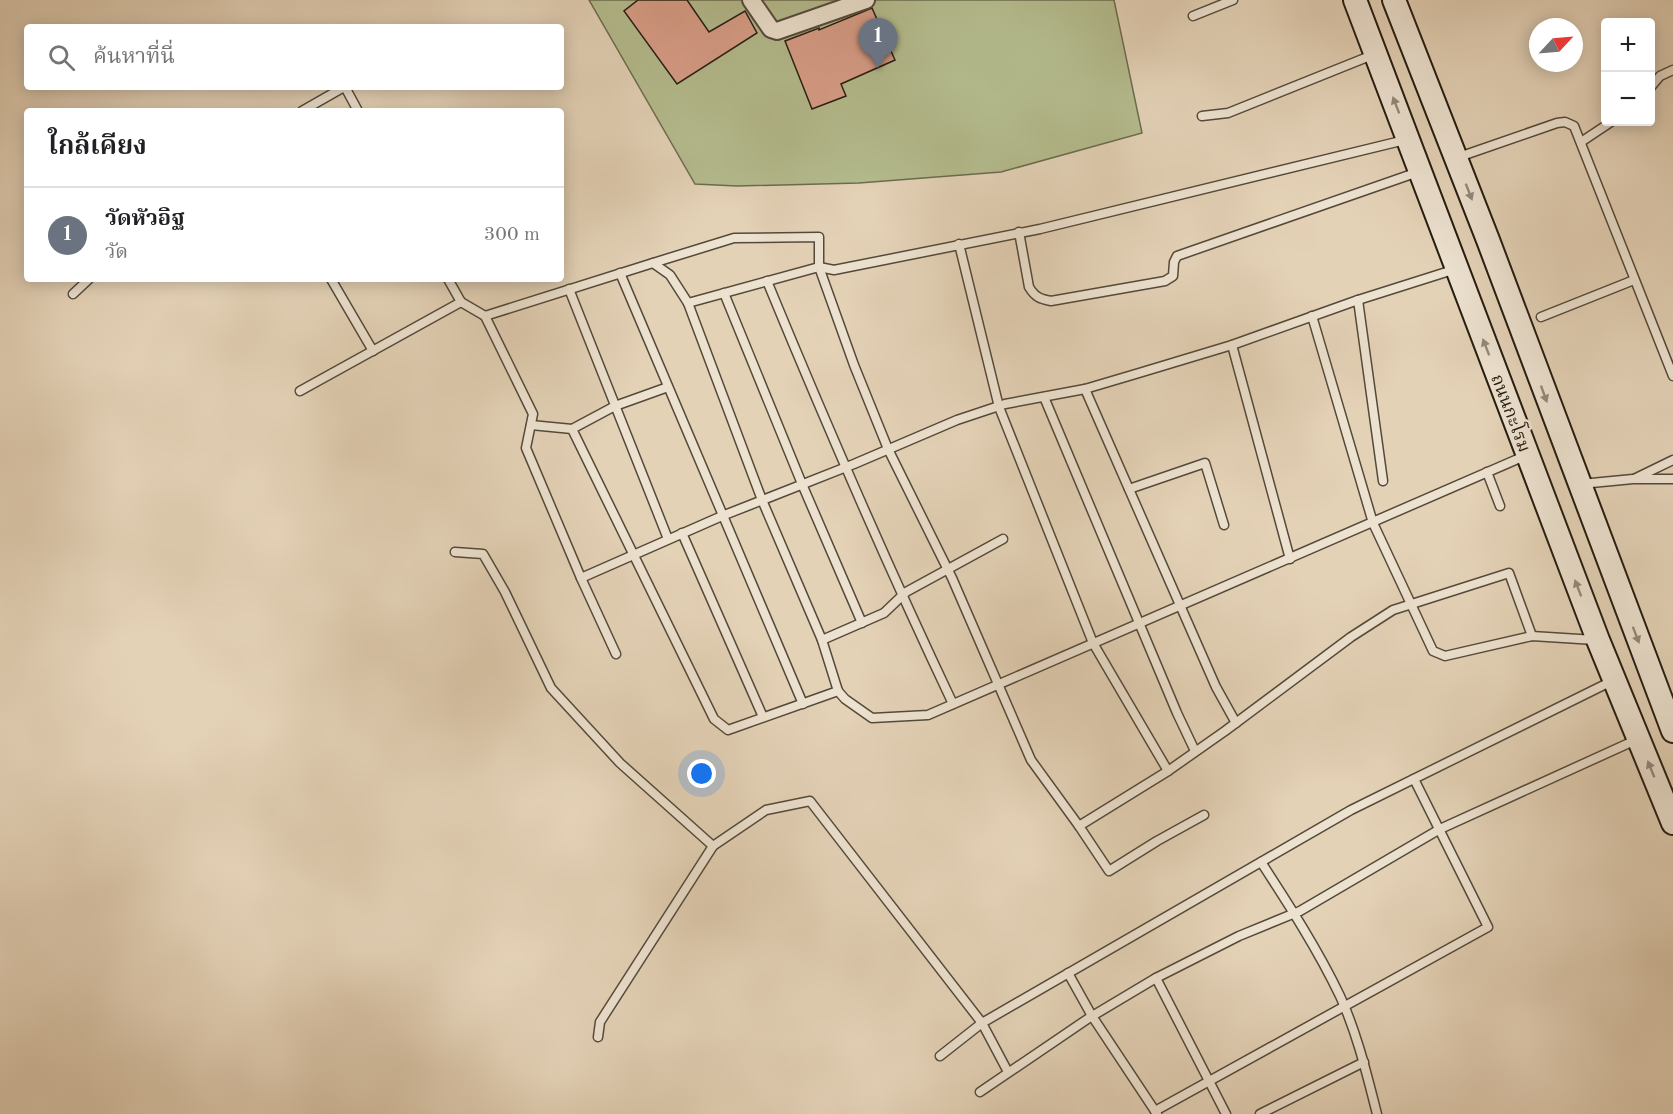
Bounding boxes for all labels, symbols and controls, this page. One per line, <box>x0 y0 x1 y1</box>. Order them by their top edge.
north arrow <box>1529 18 1583 72</box>
map controls <box>1601 18 1655 126</box>
button: + <box>1601 18 1655 72</box>
pin: 1 <box>858 19 898 68</box>
search box <box>24 24 564 90</box>
icon: search <box>45 41 78 74</box>
text: ค้นหาที่นี่ <box>93 46 175 68</box>
button: − <box>1601 72 1655 126</box>
one-way arrow <box>1390 96 1400 114</box>
text: ใกล้เคียง <box>48 134 147 160</box>
one-way arrow <box>1464 183 1474 201</box>
text: วัดหัวอิฐ <box>105 208 185 230</box>
text: 1 <box>62 225 73 245</box>
text: 300 m <box>484 225 540 245</box>
text: วัด <box>105 243 128 263</box>
one-way arrow <box>1481 338 1490 356</box>
street label: ถนนกะโรม <box>1487 370 1538 455</box>
one-way arrow <box>1540 385 1550 403</box>
one-way arrow <box>1573 579 1583 597</box>
one-way arrow <box>1632 626 1641 644</box>
your location <box>687 759 716 788</box>
one-way arrow <box>1646 760 1655 778</box>

